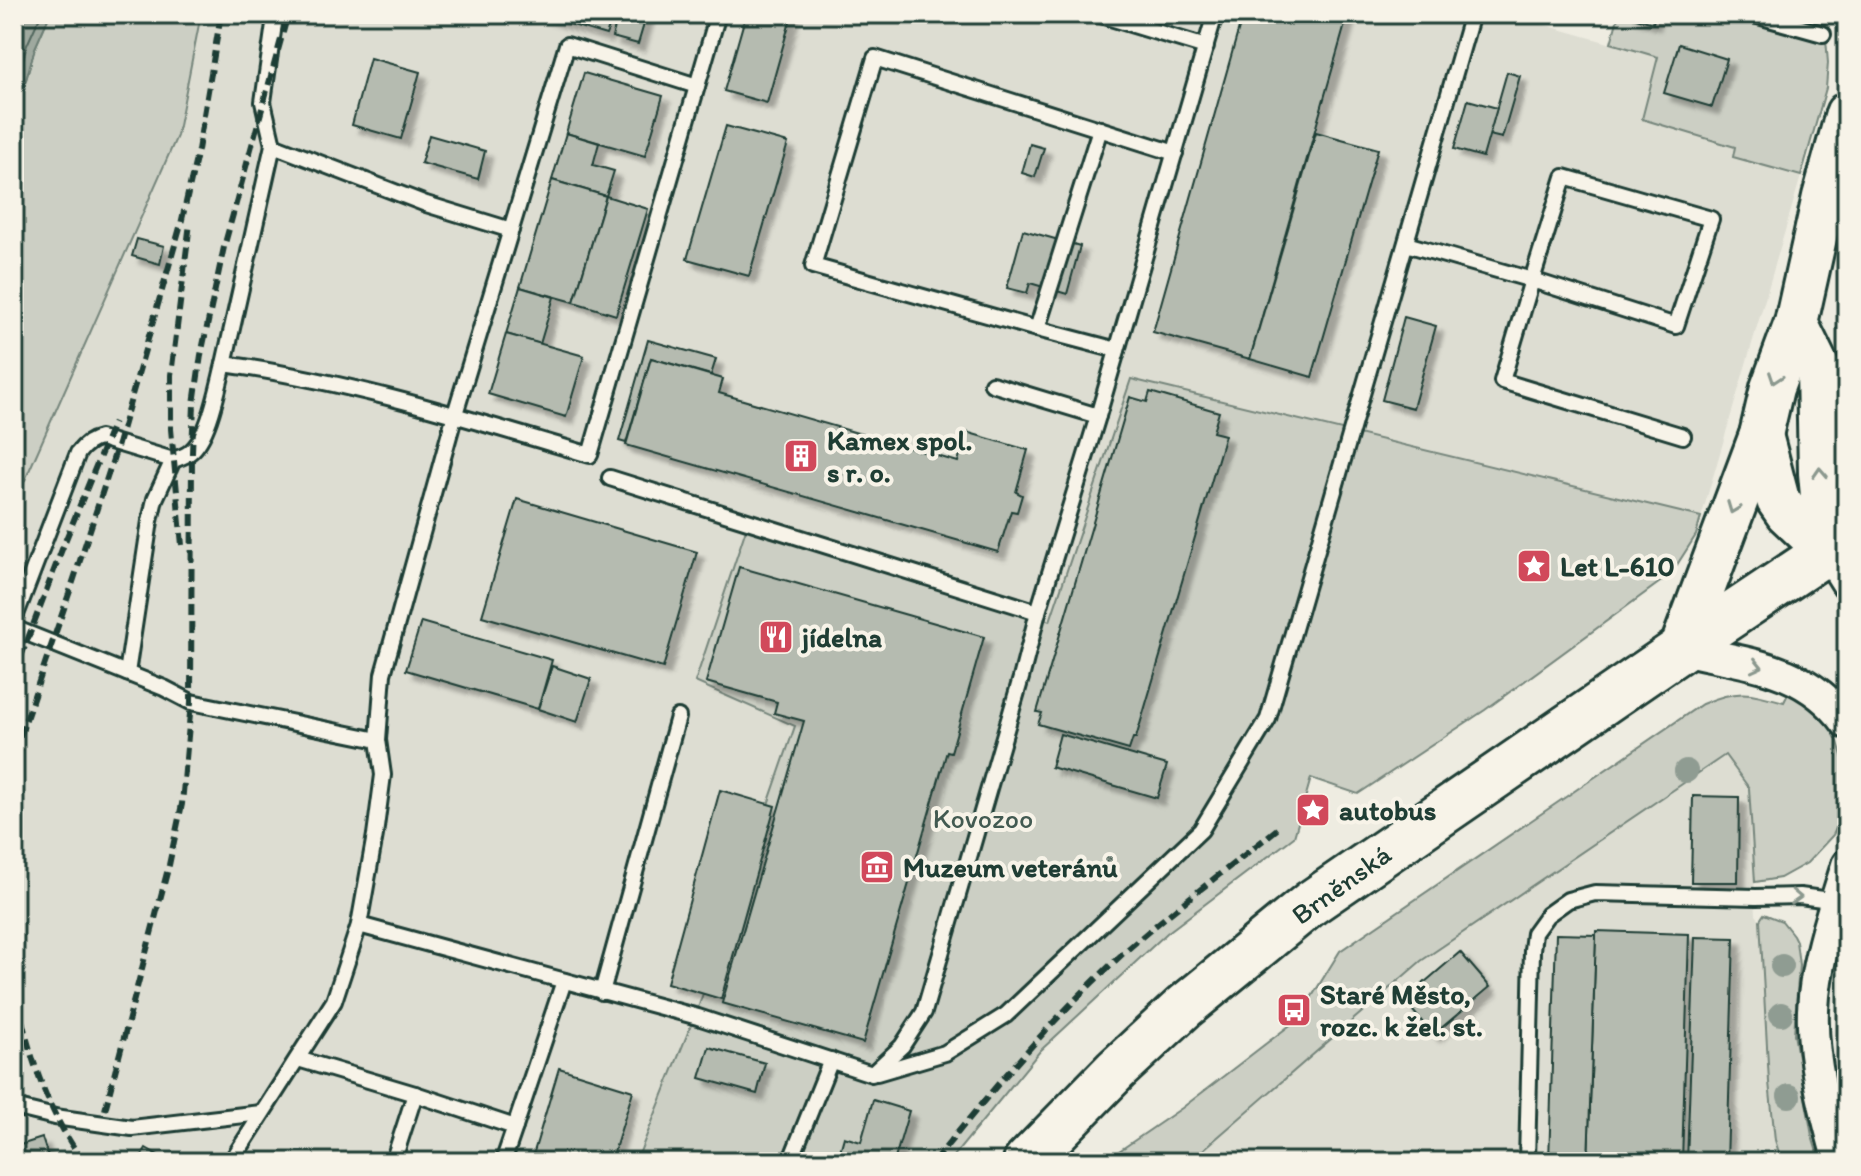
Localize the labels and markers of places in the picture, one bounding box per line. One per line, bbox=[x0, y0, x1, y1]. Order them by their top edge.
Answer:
place label: Kamex spol. s r. o. bbox=[827, 423, 972, 489]
building icon: Kamex spol. s r. o. bbox=[782, 437, 820, 475]
place icon: Let L-610 bbox=[1515, 547, 1553, 585]
place label: Let L-610 bbox=[1560, 549, 1675, 583]
restaurant icon: jídelna bbox=[757, 618, 795, 656]
place label: jídelna bbox=[800, 620, 882, 654]
place icon: autobus bbox=[1294, 791, 1332, 829]
place label: autobus bbox=[1339, 793, 1436, 827]
museum icon: Muzeum veteránů bbox=[858, 848, 896, 886]
place label: Muzeum veteránů bbox=[903, 850, 1118, 884]
place label: Staré Město, rozc. k žel. st. bbox=[1320, 977, 1483, 1043]
bus stop icon: Staré Město, rozc. k žel. st. bbox=[1275, 991, 1313, 1029]

